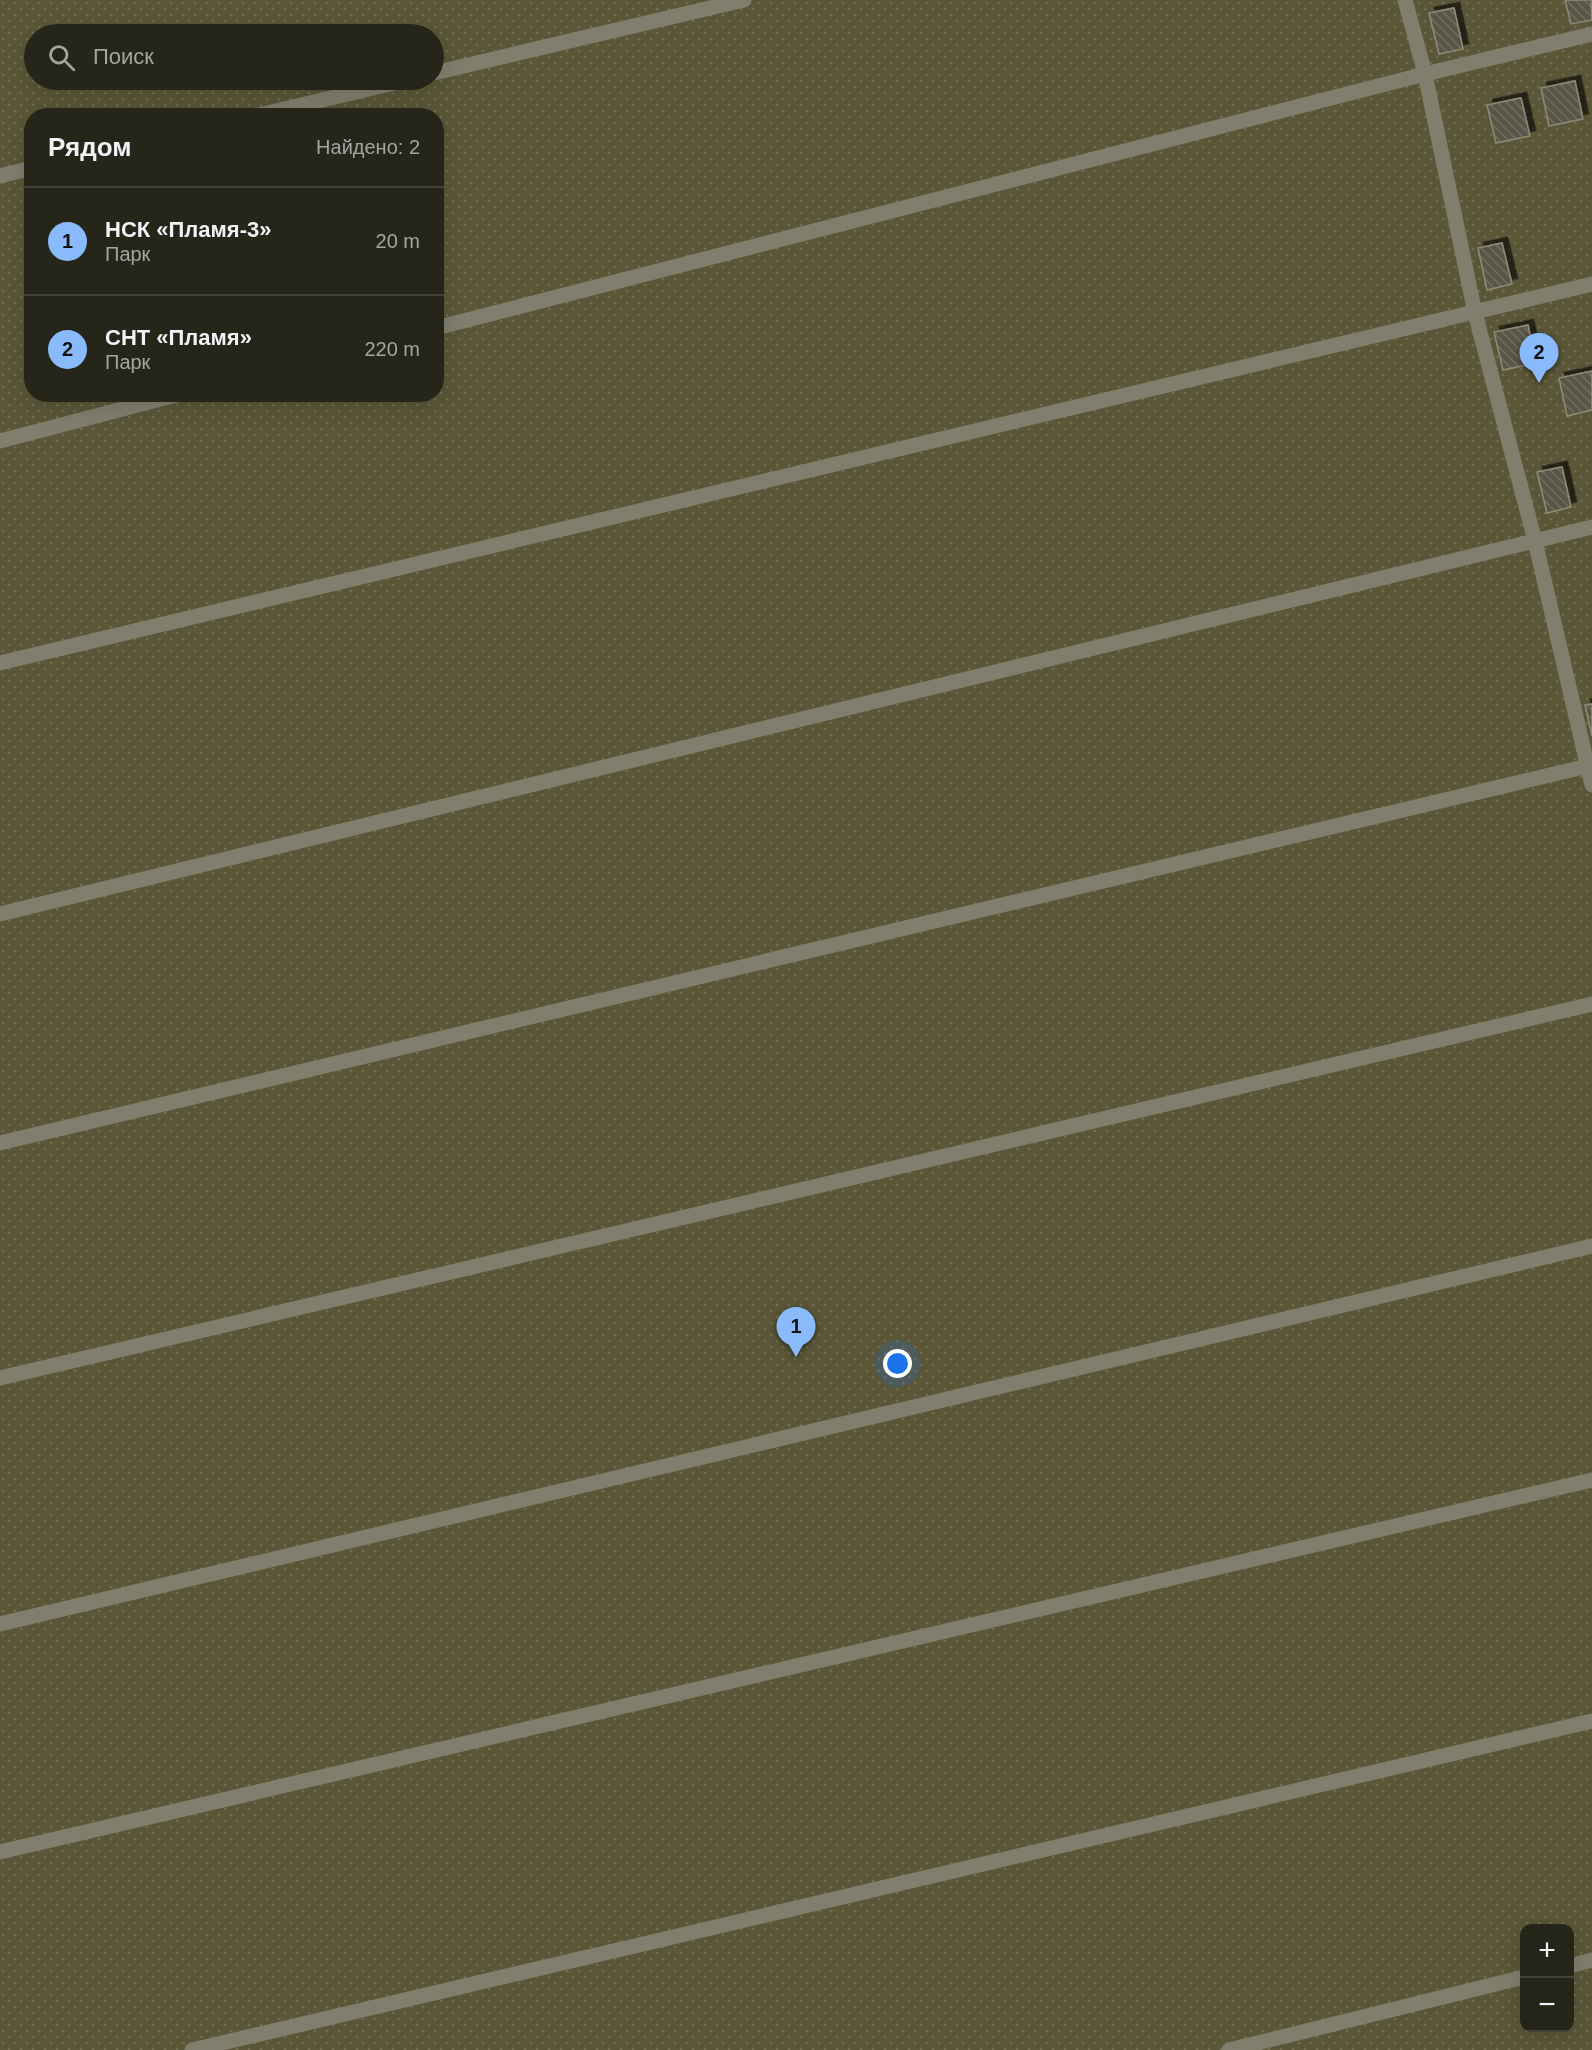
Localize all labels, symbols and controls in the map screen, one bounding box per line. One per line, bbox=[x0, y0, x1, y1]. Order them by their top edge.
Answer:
search box bbox=[24, 24, 444, 90]
icon: search bbox=[45, 41, 78, 74]
text: Поиск bbox=[93, 44, 154, 69]
text: Рядом bbox=[48, 132, 131, 162]
text: Найдено: 2 bbox=[316, 136, 420, 158]
text: НСК «Пламя-3» bbox=[105, 217, 271, 242]
text: 1 bbox=[62, 230, 73, 252]
text: 20 m bbox=[376, 230, 420, 252]
text: Парк bbox=[105, 243, 150, 265]
text: СНТ «Пламя» bbox=[105, 325, 252, 350]
pin: 2 bbox=[1520, 334, 1558, 383]
text: 2 bbox=[62, 338, 73, 360]
text: 220 m bbox=[364, 338, 420, 360]
text: Парк bbox=[105, 351, 150, 373]
pin: 1 bbox=[776, 1308, 816, 1357]
your location bbox=[883, 1349, 912, 1378]
map controls bbox=[1520, 1924, 1574, 2032]
button: + bbox=[1520, 1924, 1574, 1978]
button: − bbox=[1520, 1978, 1574, 2032]

